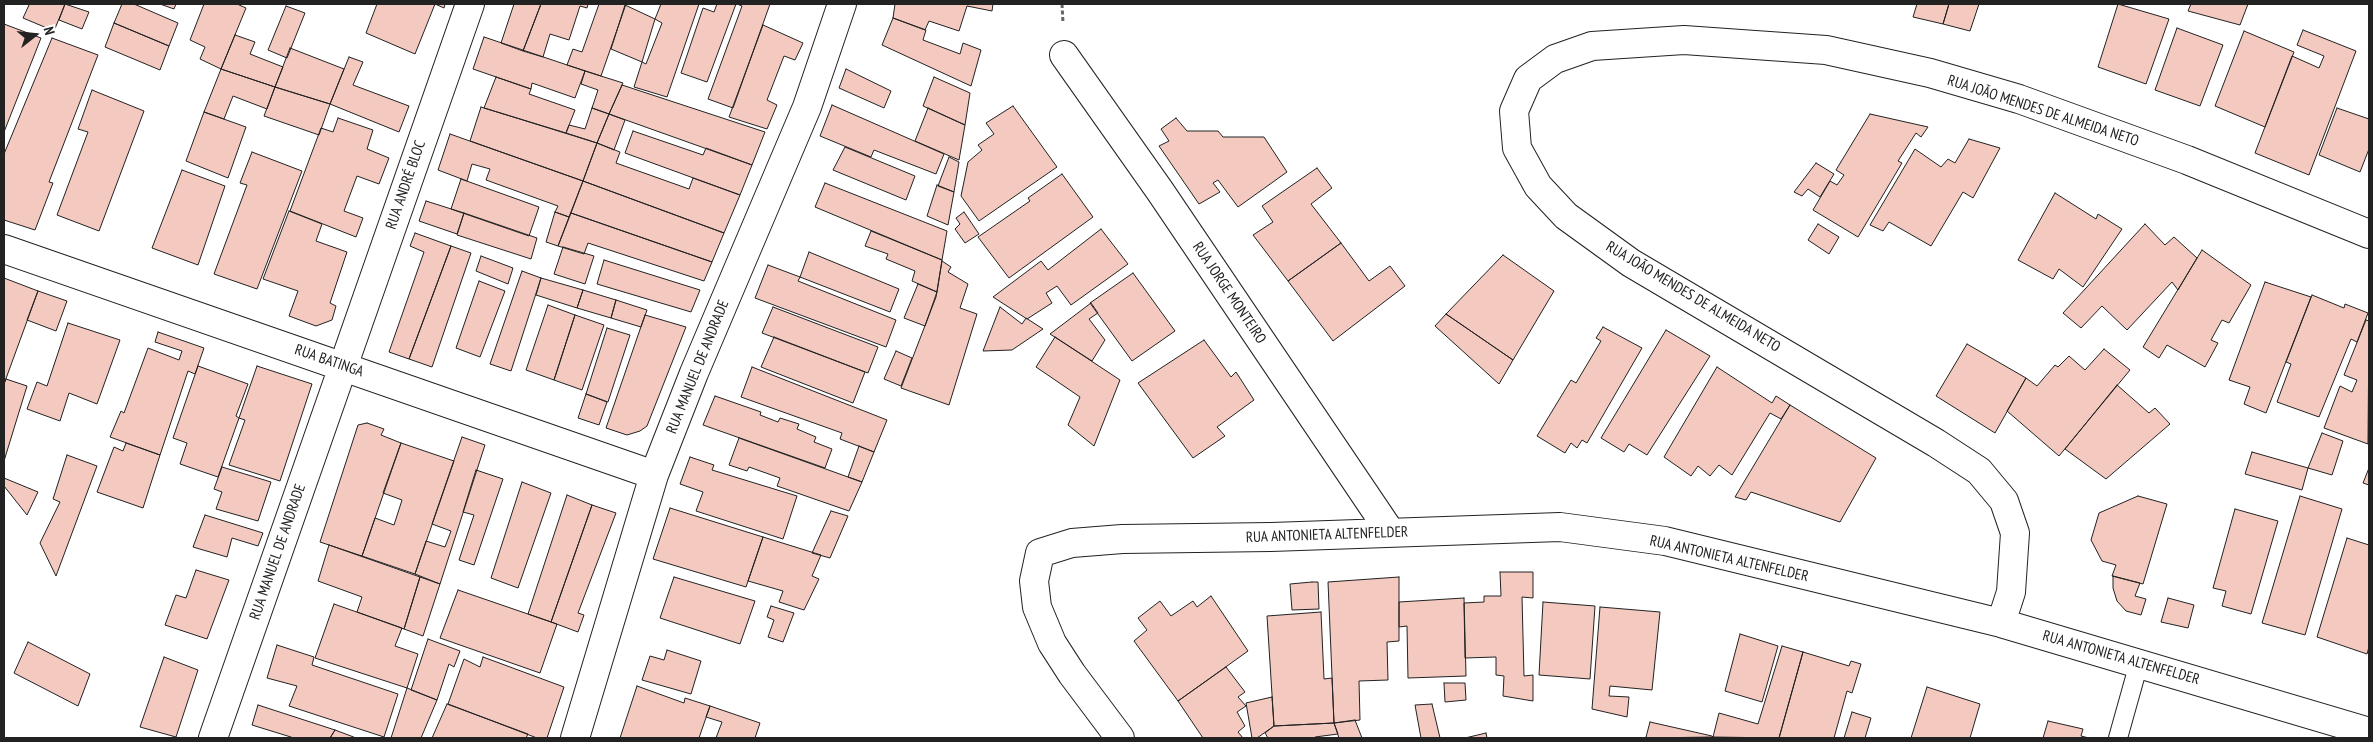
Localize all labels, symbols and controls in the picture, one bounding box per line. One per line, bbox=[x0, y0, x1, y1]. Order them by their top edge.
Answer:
north arrow bbox=[10, 10, 60, 60]
text: N bbox=[40, 25, 59, 37]
street label: RUA JOÃO MENDES DE ALMEIDA NETO bbox=[1945, 72, 2141, 150]
street label: RUA ANDRÉ BLOC bbox=[382, 138, 430, 232]
street label: RUA JOÃO MENDES DE ALMEIDA NETO bbox=[1603, 238, 1783, 356]
street label: RUA JORGE MONTEIRO bbox=[1188, 239, 1270, 347]
street label: RUA MANUEL DE ANDRADE bbox=[663, 298, 733, 436]
street label: RUA BATINGA bbox=[292, 341, 366, 381]
street label: RUA MANUEL DE ANDRADE bbox=[246, 482, 310, 622]
street label: RUA ANTONIETA ALTENFELDER bbox=[1246, 523, 1408, 547]
street label: RUA ANTONIETA ALTENFELDER bbox=[1648, 532, 1810, 586]
street label: RUA ANTONIETA ALTENFELDER bbox=[2040, 627, 2202, 689]

